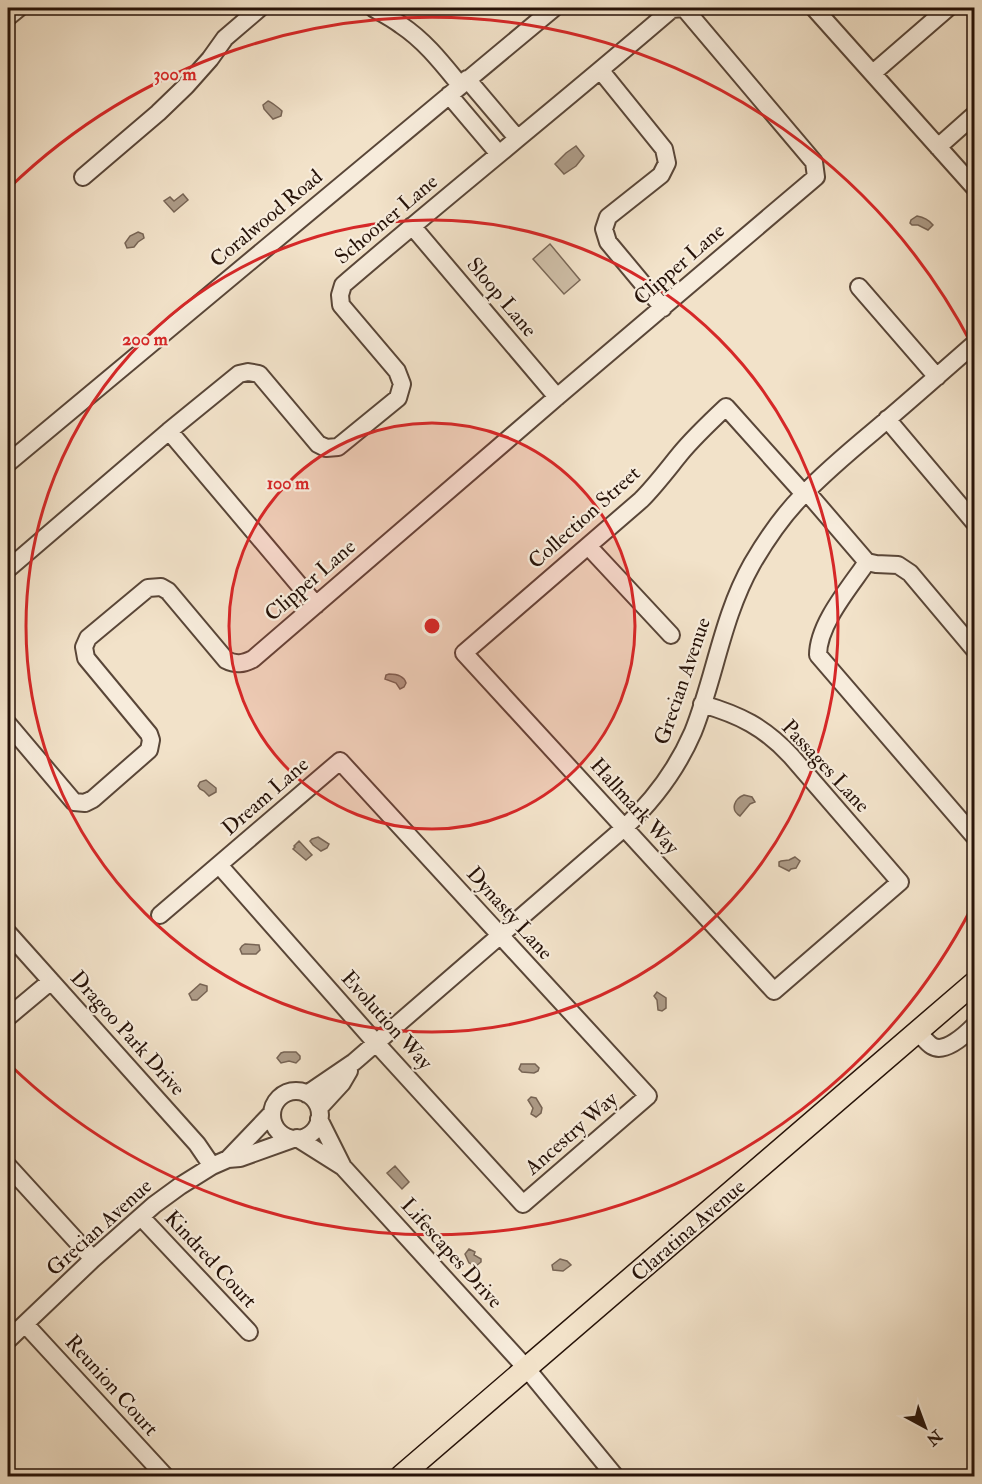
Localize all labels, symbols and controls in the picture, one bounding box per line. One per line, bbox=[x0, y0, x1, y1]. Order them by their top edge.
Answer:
text: 300 m bbox=[153, 63, 198, 86]
street label: Coralwood Road bbox=[204, 163, 329, 273]
street label: Schooner Lane bbox=[329, 168, 444, 270]
street label: Clipper Lane bbox=[628, 217, 731, 311]
street label: Sloop Lane bbox=[461, 252, 543, 343]
text: 200 m bbox=[122, 328, 169, 351]
street label: Collection Street bbox=[523, 460, 646, 575]
text: 100 m bbox=[267, 472, 310, 495]
street label: Clipper Lane bbox=[259, 533, 362, 627]
street label: Grecian Avenue bbox=[648, 614, 717, 748]
centre of rings bbox=[422, 616, 442, 636]
street label: Passages Lane bbox=[776, 714, 876, 819]
street label: Dream Lane bbox=[216, 751, 315, 841]
street label: Hallmark Way bbox=[584, 752, 686, 861]
street label: Dynasty Lane bbox=[460, 861, 559, 966]
street label: Dragoo Park Drive bbox=[64, 965, 191, 1102]
street label: Evolution Way bbox=[335, 965, 439, 1076]
street label: Ancestry Way bbox=[519, 1085, 624, 1182]
street label: Grecian Avenue bbox=[41, 1173, 158, 1282]
street label: Claratina Avenue bbox=[626, 1173, 751, 1287]
street label: Lifescapes Drive bbox=[395, 1192, 509, 1314]
street label: Kindred Court bbox=[159, 1205, 263, 1314]
street label: Reunion Court bbox=[59, 1329, 164, 1442]
north arrow bbox=[895, 1397, 955, 1457]
text: N bbox=[922, 1425, 947, 1450]

